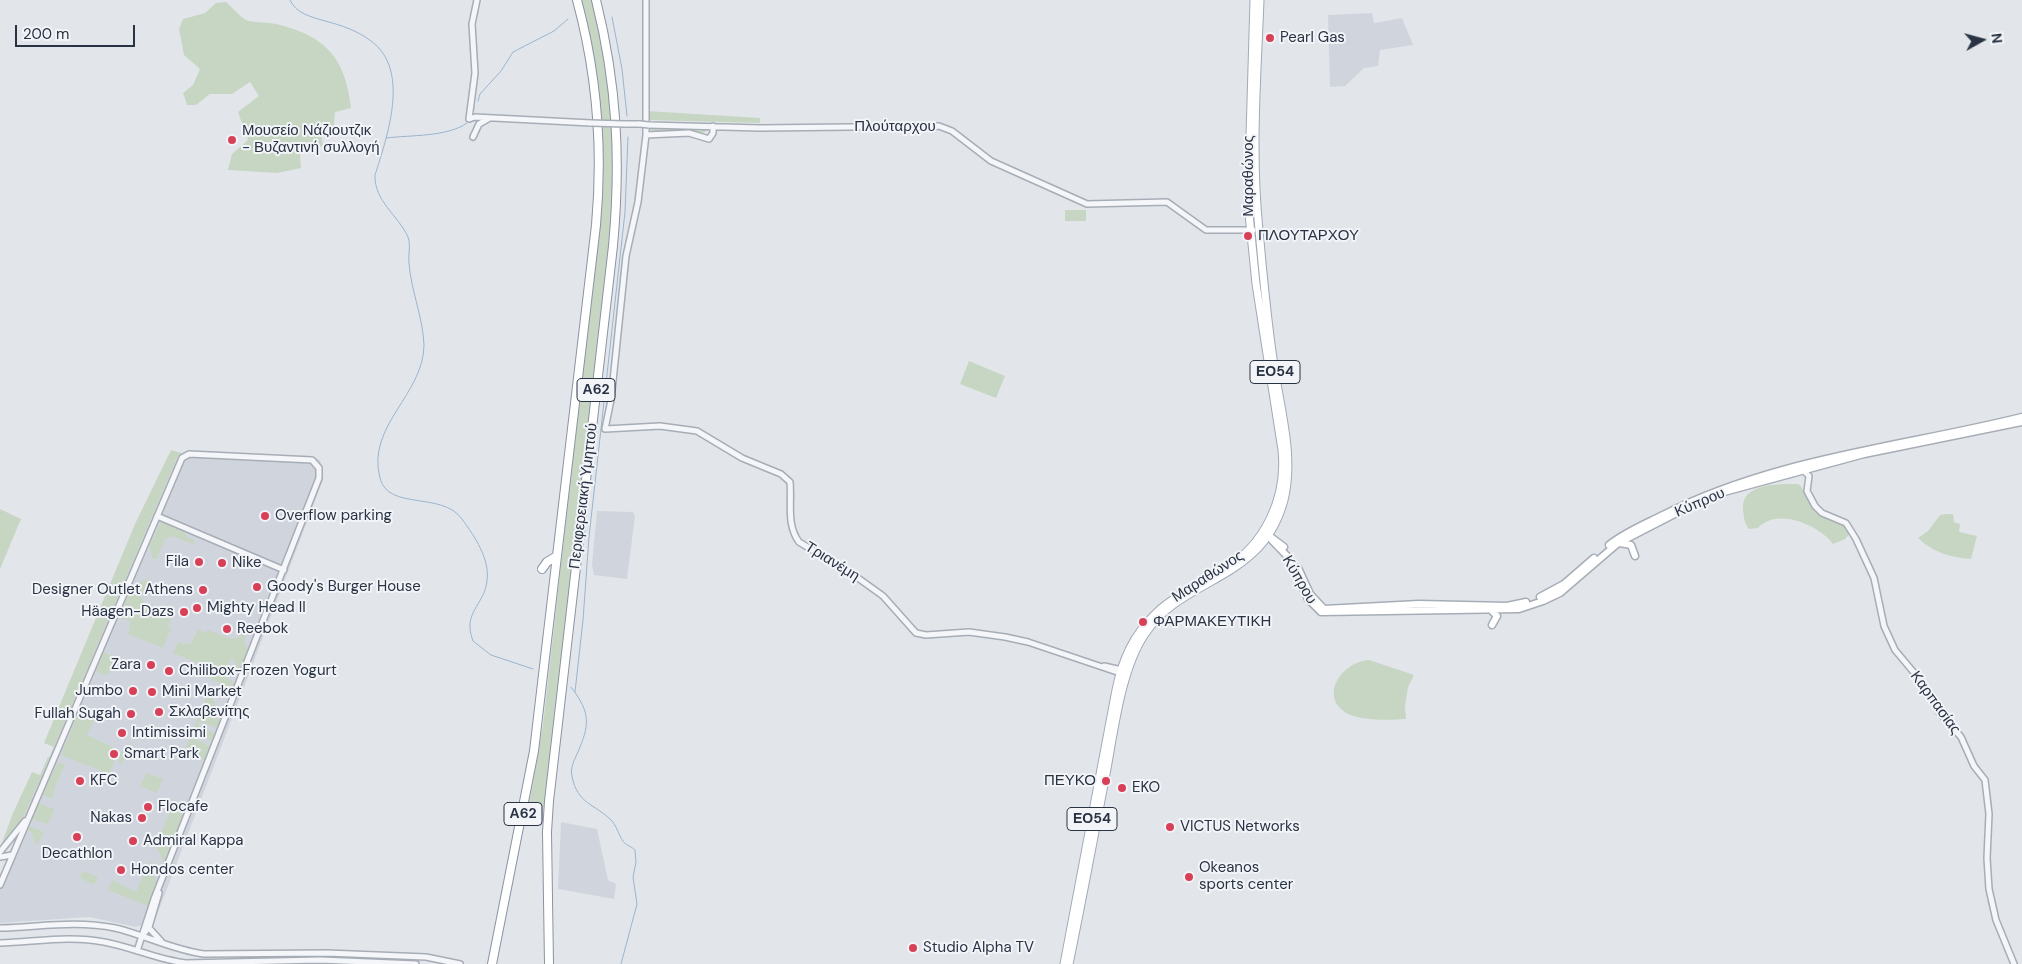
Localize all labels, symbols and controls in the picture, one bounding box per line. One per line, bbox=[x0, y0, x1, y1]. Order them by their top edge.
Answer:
scale bar bbox=[18, 15, 138, 47]
north arrow bbox=[1957, 15, 2007, 65]
text: 200 m bbox=[23, 24, 69, 44]
place label: Pearl Gas bbox=[1280, 29, 1345, 47]
marker: Pearl Gas bbox=[1264, 32, 1276, 44]
text: N bbox=[1987, 32, 2006, 44]
street label: Πλούταρχου bbox=[854, 118, 936, 136]
place label: Μουσείο Νάζιουτζικ - Βυζαντινή συλλογή bbox=[242, 122, 380, 157]
marker: Μουσείο Νάζιουτζικ - Βυζαντινή συλλογή bbox=[226, 134, 238, 146]
street label: Μαραθώνος bbox=[1240, 135, 1258, 217]
place label: ΠΛΟΥΤΑΡΧΟΥ bbox=[1258, 227, 1359, 245]
marker: ΠΛΟΥΤΑΡΧΟΥ bbox=[1242, 230, 1254, 242]
road number: ΕΟ54 bbox=[1250, 361, 1300, 384]
road number: Α62 bbox=[577, 378, 615, 402]
street label: Περιφερειακή Υμηττού bbox=[566, 422, 602, 570]
street label: Κύπρου bbox=[1672, 484, 1728, 522]
place label: Overflow parking bbox=[275, 507, 392, 525]
marker: Overflow parking bbox=[259, 510, 271, 522]
street label: Τριανέμη bbox=[801, 538, 863, 586]
street label: Μαραθώνος bbox=[1169, 547, 1247, 607]
place label: Fila bbox=[166, 553, 189, 571]
street label: Κύπρου bbox=[1278, 553, 1320, 607]
place label: Nike bbox=[232, 554, 262, 572]
marker: Fila bbox=[193, 556, 205, 568]
marker: Nike bbox=[216, 557, 228, 569]
place label: Goody's Burger House bbox=[267, 578, 421, 596]
place label: Designer Outlet Athens bbox=[32, 581, 193, 599]
marker: Goody's Burger House bbox=[251, 581, 263, 593]
marker: Designer Outlet Athens bbox=[197, 584, 209, 596]
place label: Mighty Head II bbox=[207, 599, 306, 617]
marker: Mighty Head II bbox=[191, 602, 203, 614]
place label: Häagen-Dazs bbox=[81, 603, 174, 621]
marker: Häagen-Dazs bbox=[178, 606, 190, 618]
place label: ΦΑΡΜΑΚΕΥΤΙΚΗ bbox=[1153, 613, 1271, 631]
marker: ΦΑΡΜΑΚΕΥΤΙΚΗ bbox=[1137, 616, 1149, 628]
place label: Reebok bbox=[237, 620, 288, 638]
marker: Reebok bbox=[221, 623, 233, 635]
place label: Zara bbox=[111, 656, 141, 674]
marker: Zara bbox=[145, 659, 157, 671]
place label: Chilibox-Frozen Yogurt bbox=[179, 662, 337, 680]
marker: Chilibox-Frozen Yogurt bbox=[163, 665, 175, 677]
street label: Καρπασίας bbox=[1906, 668, 1964, 738]
place label: Jumbo bbox=[75, 682, 123, 700]
place label: Mini Market bbox=[162, 683, 242, 701]
marker: Jumbo bbox=[127, 685, 139, 697]
marker: Mini Market bbox=[146, 686, 158, 698]
place label: Σκλαβενίτης bbox=[169, 703, 249, 721]
place label: Fullah Sugah bbox=[34, 705, 121, 723]
marker: Σκλαβενίτης bbox=[153, 706, 165, 718]
marker: Fullah Sugah bbox=[125, 708, 137, 720]
place label: Intimissimi bbox=[132, 724, 206, 742]
marker: Intimissimi bbox=[116, 727, 128, 739]
place label: Smart Park bbox=[124, 745, 199, 763]
marker: Smart Park bbox=[108, 748, 120, 760]
place label: KFC bbox=[90, 772, 118, 790]
place label: ΠΕΥΚΟ bbox=[1044, 772, 1096, 790]
marker: KFC bbox=[74, 775, 86, 787]
marker: ΠΕΥΚΟ bbox=[1100, 775, 1112, 787]
place label: EKO bbox=[1132, 779, 1160, 797]
marker: EKO bbox=[1116, 782, 1128, 794]
place label: Flocafe bbox=[158, 798, 208, 816]
marker: Flocafe bbox=[142, 801, 154, 813]
road number: Α62 bbox=[504, 802, 542, 826]
road number: ΕΟ54 bbox=[1067, 808, 1117, 831]
place label: Nakas bbox=[90, 809, 132, 827]
marker: Nakas bbox=[136, 812, 148, 824]
place label: VICTUS Networks bbox=[1180, 818, 1300, 836]
marker: VICTUS Networks bbox=[1164, 821, 1176, 833]
marker: Decathlon bbox=[71, 831, 83, 843]
place label: Admiral Kappa bbox=[143, 832, 243, 850]
marker: Admiral Kappa bbox=[127, 835, 139, 847]
place label: Decathlon bbox=[42, 845, 112, 863]
place label: Okeanos sports center bbox=[1199, 859, 1293, 894]
place label: Hondos center bbox=[131, 861, 234, 879]
marker: Hondos center bbox=[115, 864, 127, 876]
marker: Okeanos sports center bbox=[1183, 871, 1195, 883]
place label: Studio Alpha TV bbox=[923, 939, 1034, 957]
marker: Studio Alpha TV bbox=[907, 942, 919, 954]

